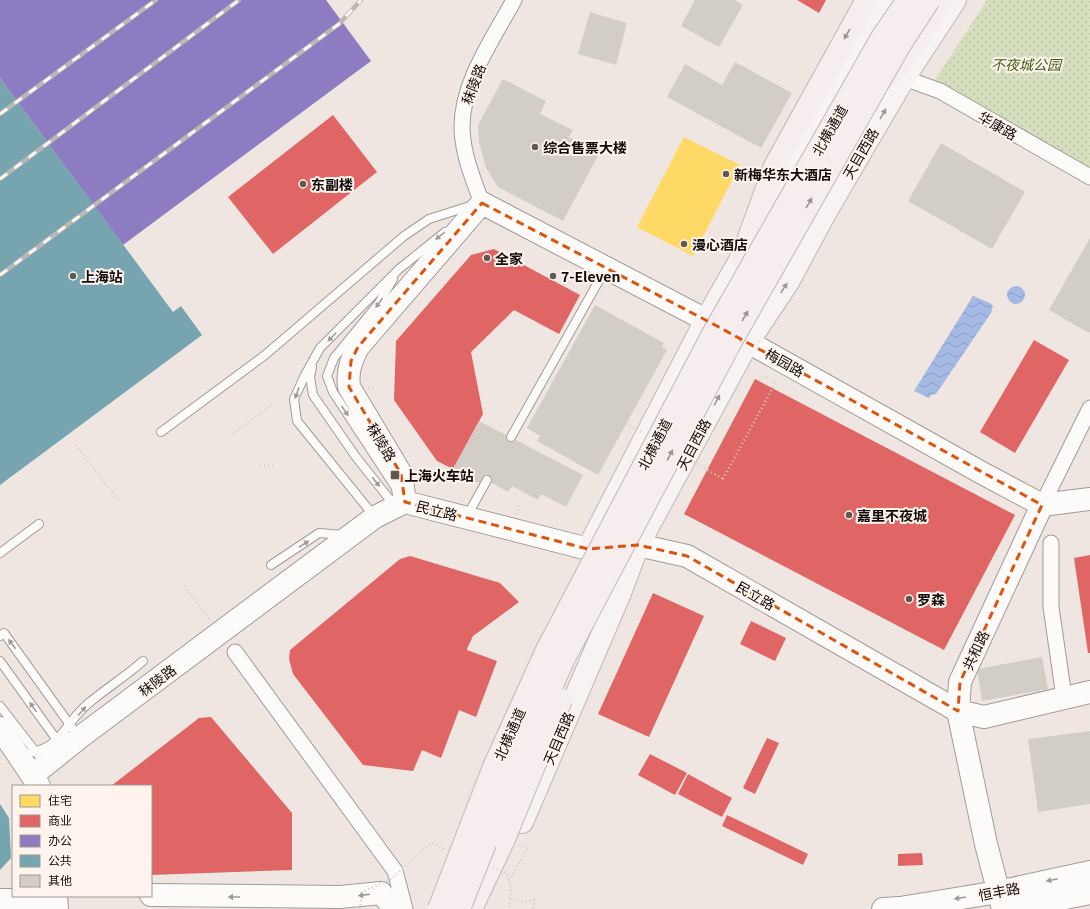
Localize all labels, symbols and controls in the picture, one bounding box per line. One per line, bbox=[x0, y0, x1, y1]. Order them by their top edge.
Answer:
one-way arrow bbox=[844, 28, 851, 40]
park label: 不夜城公园 bbox=[991, 54, 1063, 74]
street label: 秣陵路 bbox=[456, 61, 490, 107]
street label: 北横通道 bbox=[806, 101, 852, 159]
street label: 华康路 bbox=[975, 106, 1021, 144]
one-way arrow bbox=[879, 108, 886, 120]
street label: 天目西路 bbox=[837, 124, 883, 182]
place label: 综合售票大楼 bbox=[543, 137, 627, 157]
marker: 综合售票大楼 bbox=[530, 142, 540, 152]
place label: 新梅华东大酒店 bbox=[734, 164, 832, 184]
marker: 新梅华东大酒店 bbox=[721, 169, 731, 179]
place label: 东副楼 bbox=[311, 174, 353, 194]
marker: 东副楼 bbox=[298, 179, 308, 189]
one-way arrow bbox=[805, 197, 812, 209]
one-way arrow bbox=[435, 232, 446, 240]
place label: 漫心酒店 bbox=[692, 234, 748, 254]
marker: 漫心酒店 bbox=[679, 239, 689, 249]
place label: 全家 bbox=[495, 248, 523, 268]
marker: 全家 bbox=[482, 253, 492, 263]
place label: 上海站 bbox=[81, 266, 123, 286]
place label: 7-Eleven bbox=[561, 266, 620, 286]
marker: 上海站 bbox=[68, 271, 78, 281]
marker: 7-Eleven bbox=[548, 271, 558, 281]
one-way arrow bbox=[780, 283, 788, 293]
one-way arrow bbox=[375, 297, 383, 308]
one-way arrow bbox=[741, 310, 748, 322]
one-way arrow bbox=[327, 332, 337, 342]
street label: 梅园路 bbox=[762, 343, 808, 381]
one-way arrow bbox=[293, 388, 299, 400]
one-way arrow bbox=[714, 394, 720, 405]
one-way arrow bbox=[341, 406, 349, 416]
street label: 北横通道 bbox=[632, 415, 676, 473]
street label: 天目西路 bbox=[671, 415, 715, 473]
street label: 秣陵路 bbox=[363, 419, 401, 465]
one-way arrow bbox=[667, 449, 673, 461]
place label: 上海火车站 bbox=[404, 465, 474, 485]
marker: 上海火车站 bbox=[389, 469, 401, 481]
one-way arrow bbox=[372, 476, 381, 487]
street label: 民立路 bbox=[414, 495, 460, 525]
place label: 嘉里不夜城 bbox=[857, 505, 927, 525]
marker: 嘉里不夜城 bbox=[844, 510, 854, 520]
one-way arrow bbox=[298, 540, 309, 548]
street label: 民立路 bbox=[733, 576, 779, 614]
place label: 罗森 bbox=[917, 589, 945, 609]
marker: 罗森 bbox=[904, 594, 914, 604]
street label: 共和路 bbox=[957, 627, 993, 673]
one-way arrow bbox=[8, 638, 16, 649]
street label: 秣陵路 bbox=[134, 659, 180, 701]
one-way arrow bbox=[29, 702, 37, 712]
street label: 北横通道 bbox=[488, 704, 530, 764]
one-way arrow bbox=[77, 706, 86, 715]
street label: 天目西路 bbox=[538, 708, 578, 768]
legend bbox=[12, 785, 152, 897]
text: 住宅 bbox=[48, 791, 72, 808]
text: 商业 bbox=[48, 811, 72, 828]
text: 办公 bbox=[48, 831, 72, 848]
text: 公共 bbox=[48, 851, 72, 868]
text: 其他 bbox=[48, 871, 72, 888]
street label: 恒丰路 bbox=[976, 877, 1022, 905]
one-way arrow bbox=[1046, 877, 1058, 883]
one-way arrow bbox=[358, 891, 370, 898]
one-way arrow bbox=[227, 894, 240, 900]
one-way arrow bbox=[954, 895, 966, 901]

